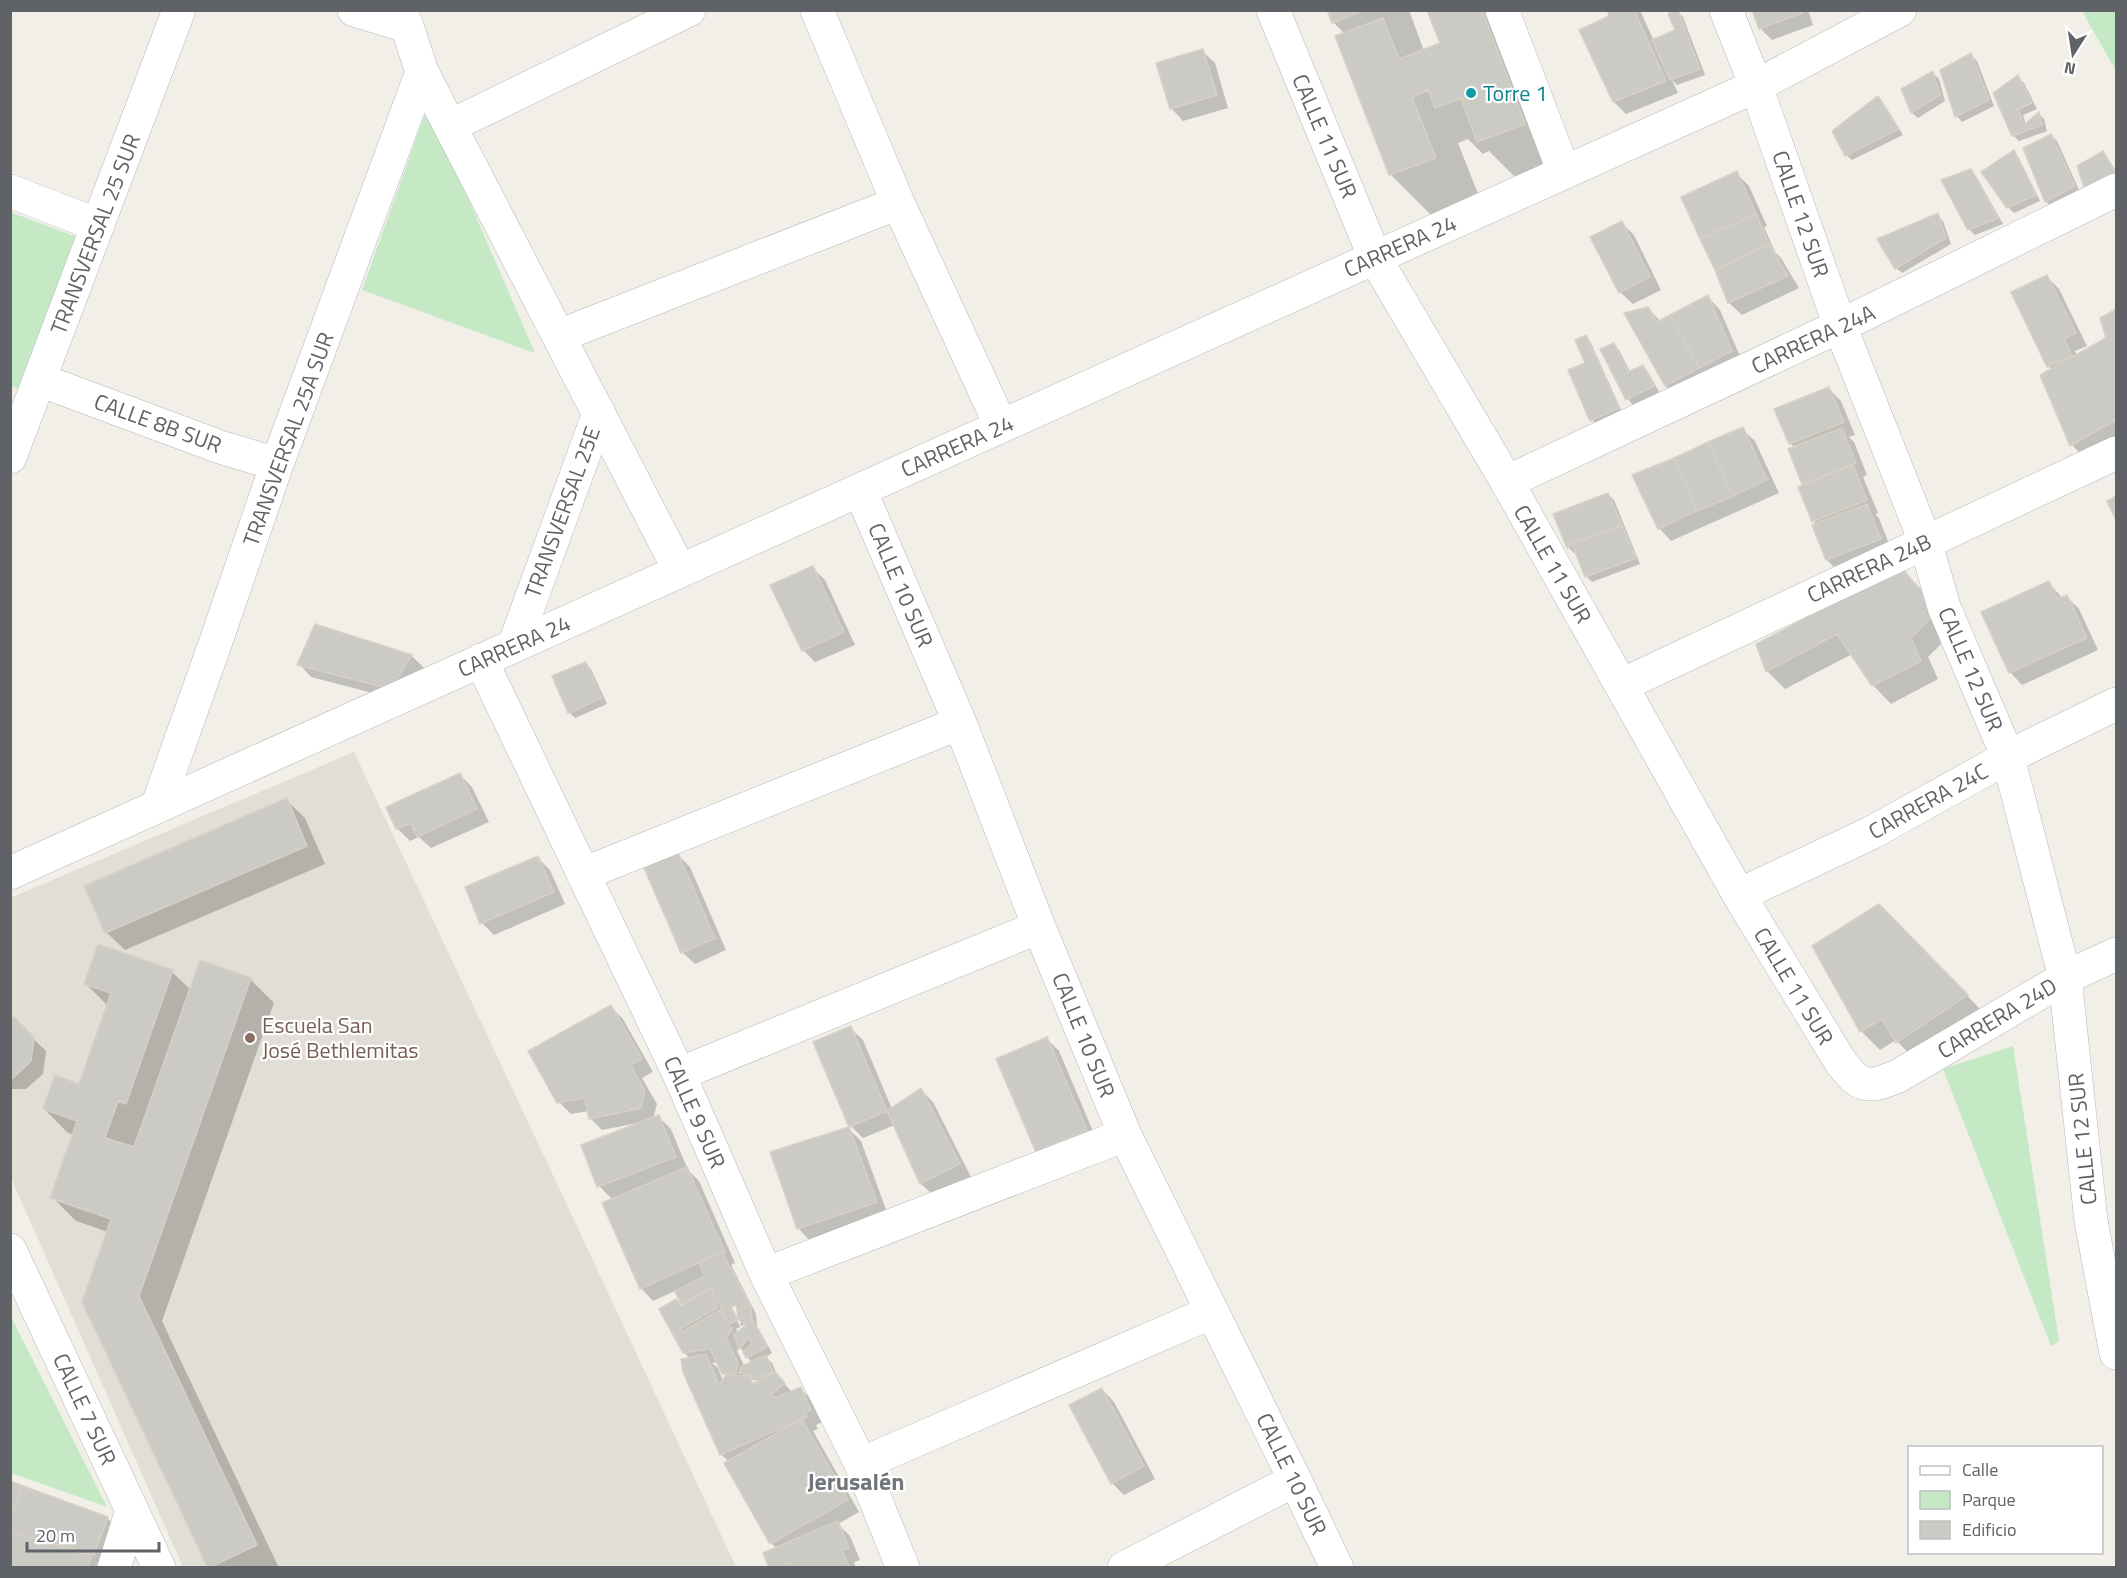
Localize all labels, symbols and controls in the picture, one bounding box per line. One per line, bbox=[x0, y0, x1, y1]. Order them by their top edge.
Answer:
north arrow bbox=[2043, 24, 2103, 84]
text: N bbox=[2062, 56, 2078, 82]
street label: CALLE 11 SUR bbox=[1284, 68, 1366, 204]
place label: Torre 1 bbox=[1483, 76, 1547, 110]
marker: Torre 1 bbox=[1464, 86, 1478, 100]
street label: TRANSVERSAL 25 SUR bbox=[41, 129, 149, 339]
street label: CALLE 12 SUR bbox=[1763, 146, 1839, 282]
street label: CARRERA 24 bbox=[1338, 206, 1462, 286]
street label: CARRERA 24A bbox=[1745, 295, 1881, 383]
street label: TRANSVERSAL 25A SUR bbox=[233, 327, 343, 551]
street label: CALLE 8B SUR bbox=[89, 384, 227, 462]
street label: CARRERA 24 bbox=[895, 406, 1019, 486]
street label: TRANSVERSAL 25E bbox=[515, 422, 609, 602]
street label: CALLE 11 SUR bbox=[1505, 498, 1601, 630]
street label: CALLE 10 SUR bbox=[860, 517, 942, 653]
street label: CARRERA 24B bbox=[1801, 524, 1937, 612]
street label: CALLE 12 SUR bbox=[1930, 601, 2012, 737]
street label: CARRERA 24 bbox=[452, 606, 576, 686]
street label: CARRERA 24C bbox=[1862, 754, 1994, 848]
street label: CALLE 11 SUR bbox=[1745, 921, 1843, 1051]
street label: CALLE 10 SUR bbox=[1043, 967, 1125, 1103]
street label: CARRERA 24D bbox=[1931, 969, 2063, 1067]
place label: Escuela San José Bethlemitas bbox=[262, 1008, 419, 1067]
marker: Escuela San José Bethlemitas bbox=[243, 1031, 257, 1045]
street label: CALLE 9 SUR bbox=[655, 1050, 735, 1174]
street label: CALLE 12 SUR bbox=[2058, 1071, 2106, 1207]
street label: CALLE 7 SUR bbox=[44, 1347, 126, 1471]
street label: CALLE 10 SUR bbox=[1248, 1407, 1336, 1541]
legend bbox=[1908, 1446, 2103, 1554]
text: Calle bbox=[1962, 1456, 1998, 1483]
district label: Jerusalén bbox=[807, 1463, 905, 1499]
text: Parque bbox=[1962, 1486, 2016, 1513]
scale bar bbox=[27, 1515, 159, 1553]
text: Edificio bbox=[1962, 1516, 2016, 1543]
text: 20 m bbox=[36, 1522, 75, 1549]

